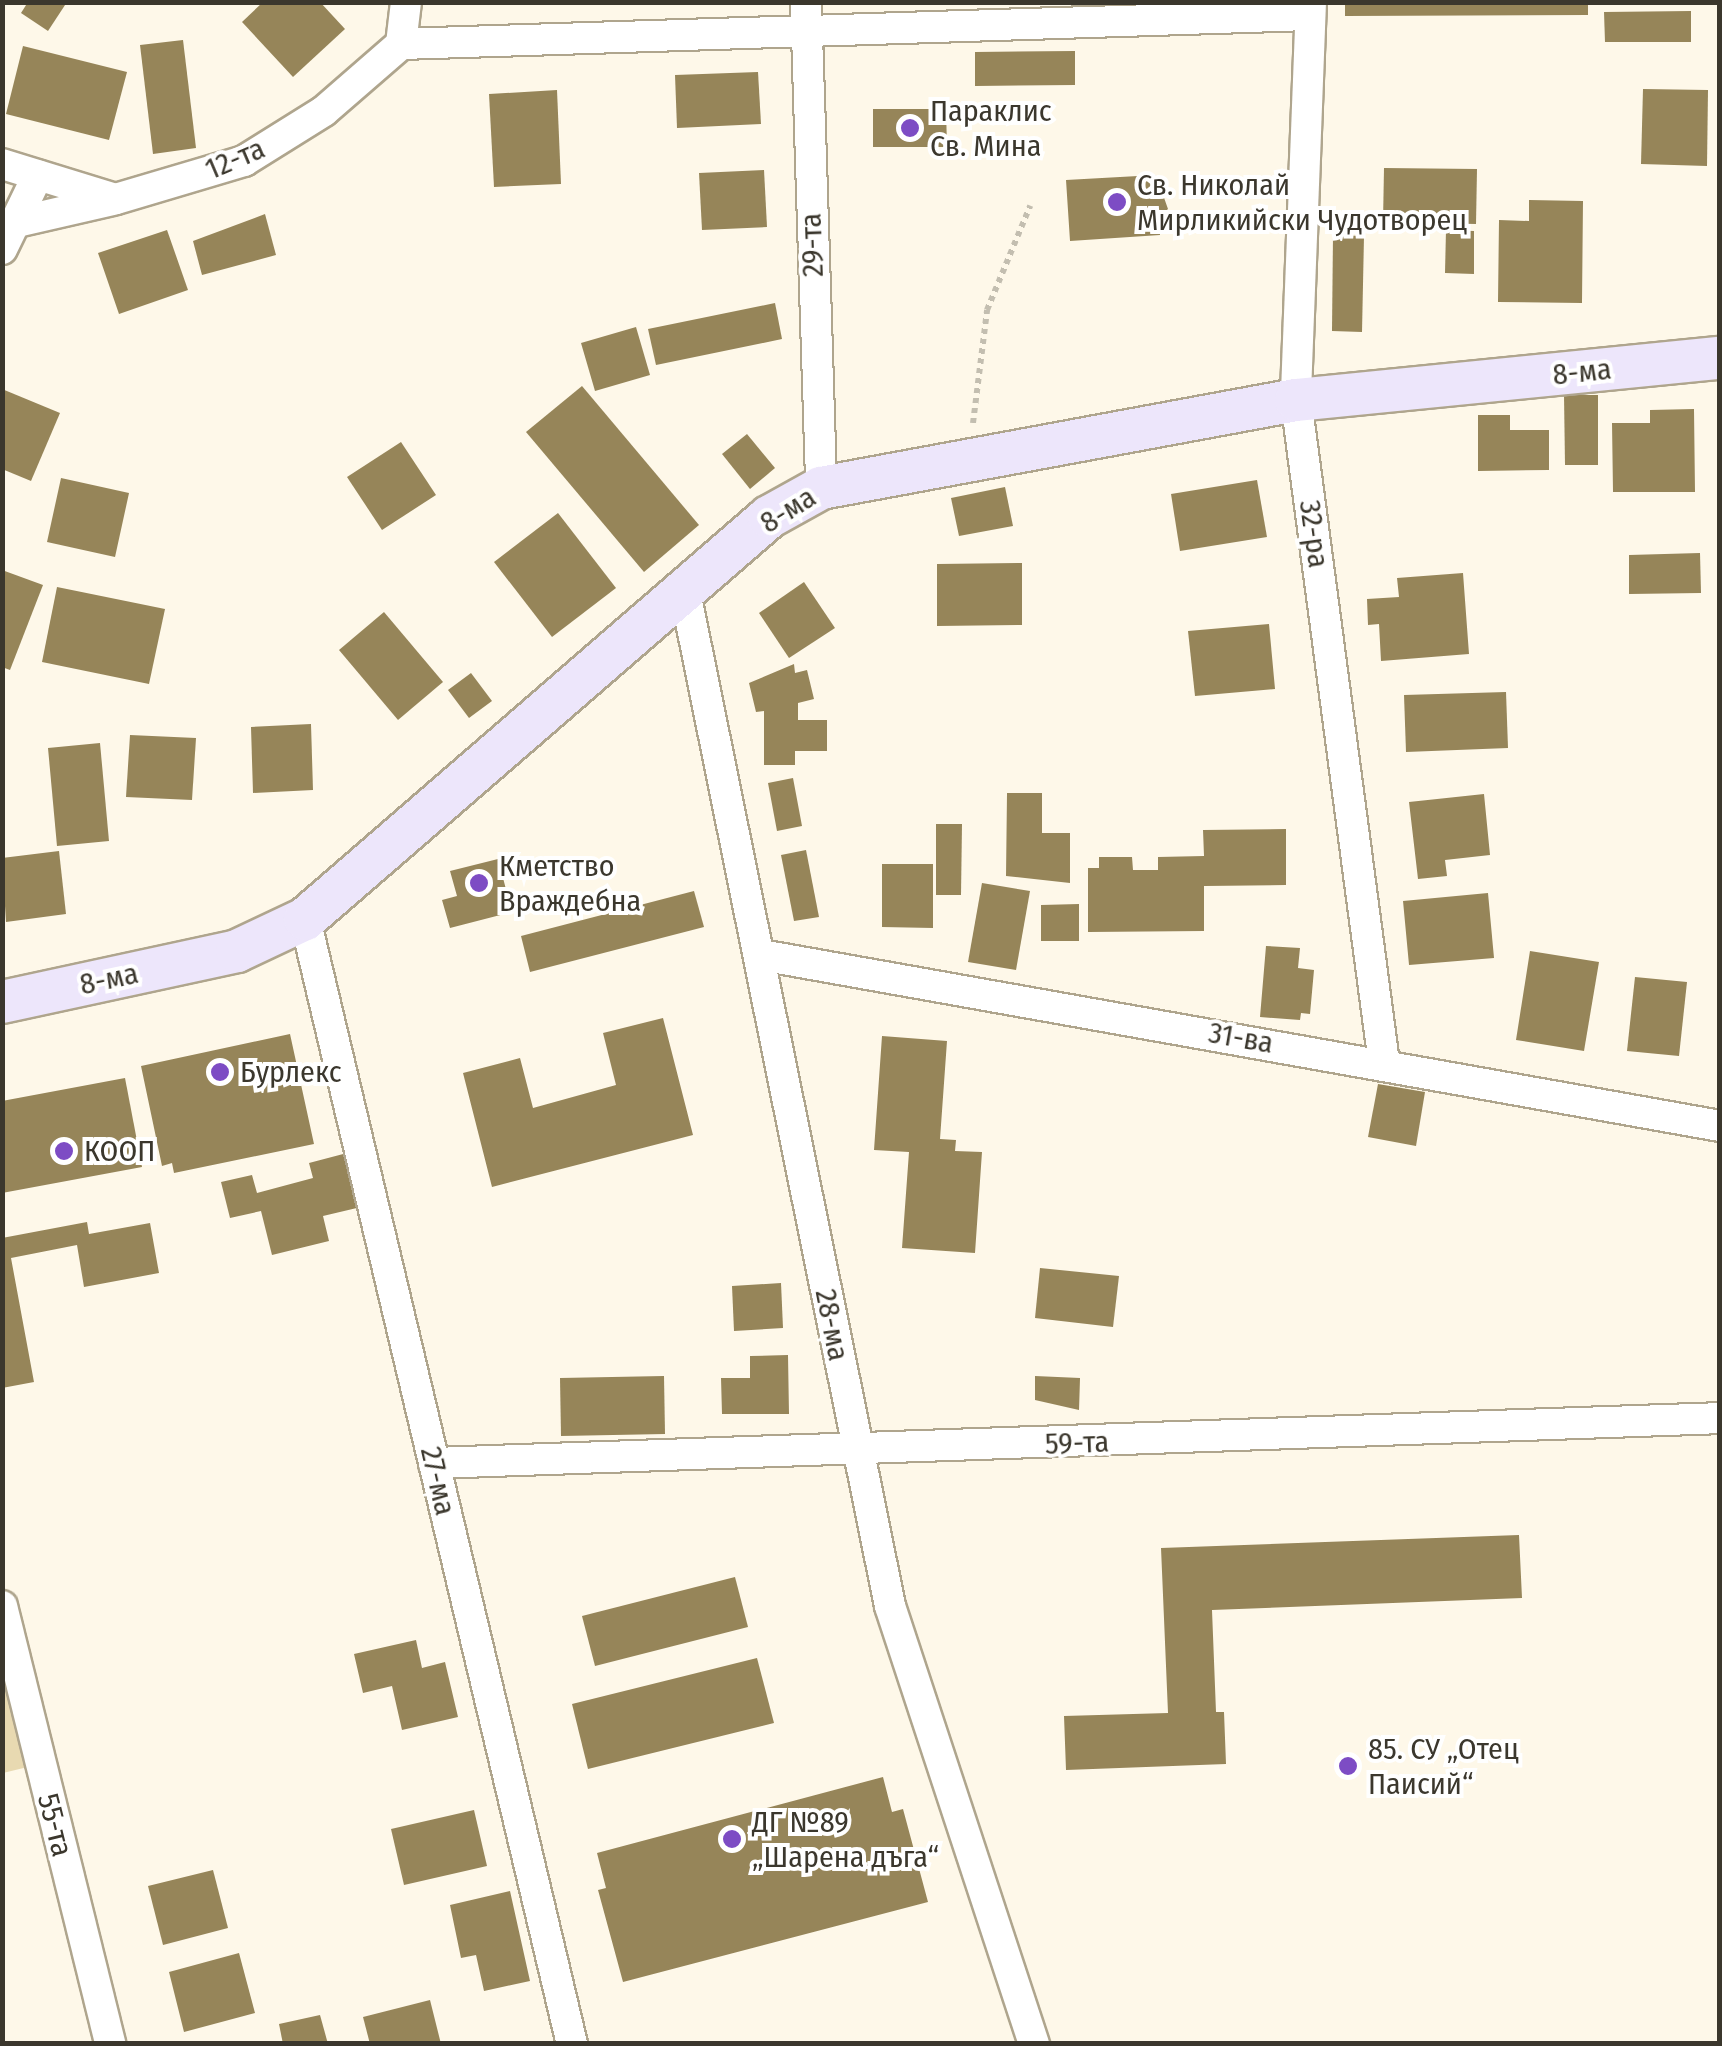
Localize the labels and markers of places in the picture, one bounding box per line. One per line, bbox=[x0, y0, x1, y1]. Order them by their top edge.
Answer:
place label: Параклис Св. Мина bbox=[930, 93, 1052, 164]
marker: Параклис Св. Мина bbox=[899, 117, 921, 139]
place label: Св. Николай Мирликийски Чудотворец bbox=[1137, 167, 1467, 238]
marker: Св. Николай Мирликийски Чудотворец bbox=[1106, 191, 1128, 213]
place label: Кметство Враждебна bbox=[499, 848, 641, 918]
marker: Кметство Враждебна bbox=[468, 872, 490, 894]
place label: Бурлекс bbox=[240, 1054, 342, 1090]
marker: Бурлекс bbox=[209, 1061, 231, 1083]
place label: КООП bbox=[84, 1133, 155, 1169]
marker: КООП bbox=[53, 1140, 75, 1162]
place label: 85. СУ „Отец Паисий“ bbox=[1368, 1731, 1519, 1802]
marker: 85. СУ „Отец Паисий“ bbox=[1337, 1755, 1359, 1777]
place label: ДГ №89 „Шарена дъга“ bbox=[752, 1804, 939, 1874]
marker: ДГ №89 „Шарена дъга“ bbox=[721, 1828, 743, 1850]

